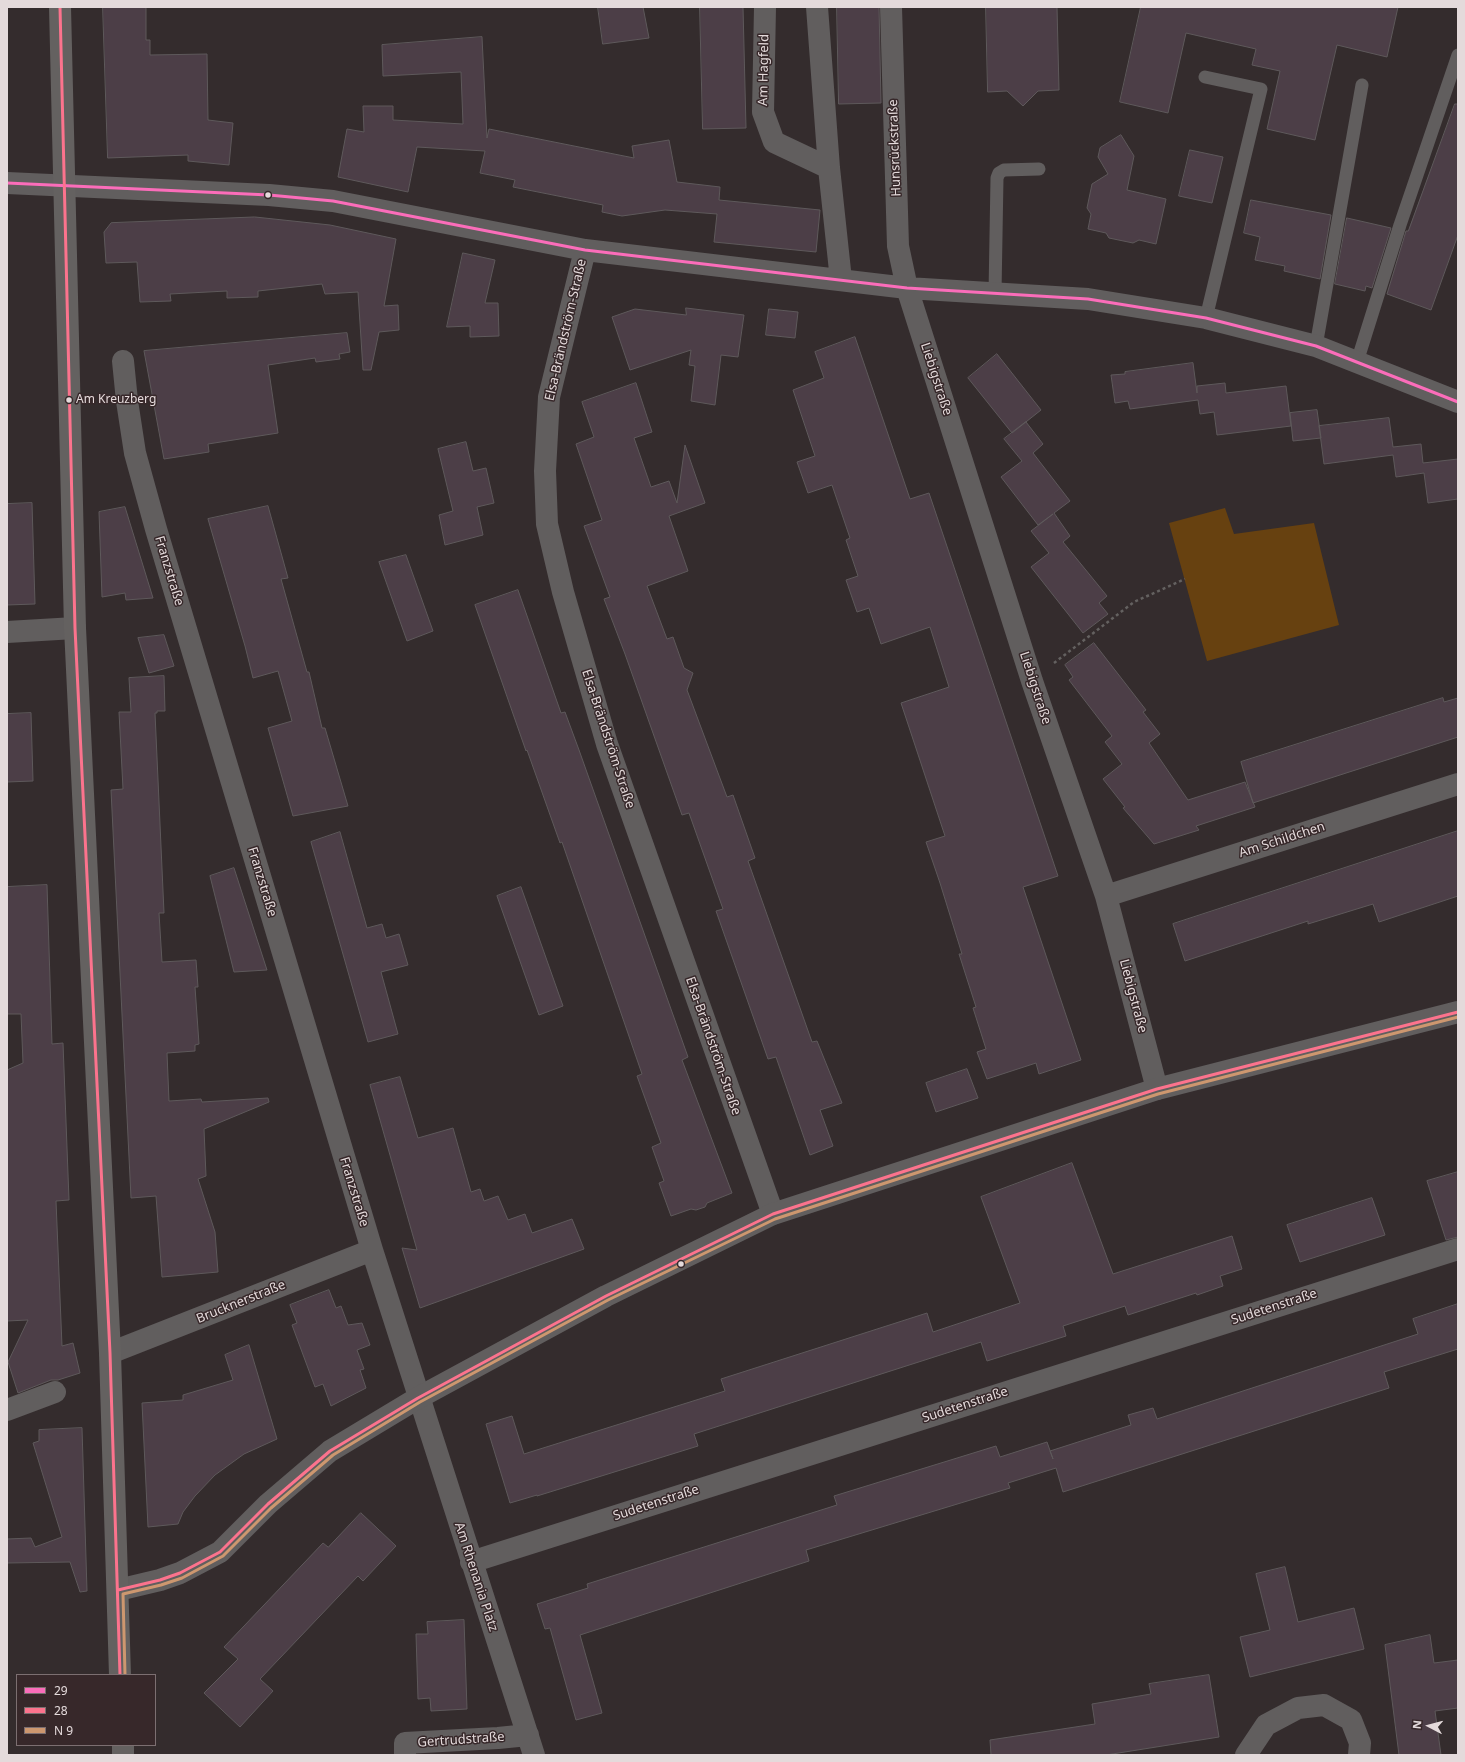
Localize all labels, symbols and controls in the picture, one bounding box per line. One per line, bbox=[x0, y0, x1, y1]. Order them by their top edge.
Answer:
street label: Am Hagfeld bbox=[756, 34, 772, 106]
street label: Hunsrückstraße bbox=[886, 99, 904, 197]
unlabelled marker bbox=[263, 190, 273, 200]
street label: Elsa-Brändström-Straße bbox=[542, 258, 590, 402]
street label: Liebigstraße bbox=[917, 341, 955, 417]
place label: Am Kreuzberg bbox=[76, 393, 156, 407]
marker: Am Kreuzberg bbox=[64, 395, 74, 405]
street label: Franzstraße bbox=[151, 534, 187, 608]
street label: Liebigstraße bbox=[1016, 650, 1054, 726]
street label: Elsa-Brändström-Straße bbox=[578, 668, 638, 810]
street label: Am Schildchen bbox=[1237, 819, 1327, 861]
street label: Franzstraße bbox=[244, 845, 280, 919]
street label: Liebigstraße bbox=[1116, 957, 1150, 1035]
street label: Elsa-Brändström-Straße bbox=[682, 975, 744, 1117]
street label: Franzstraße bbox=[336, 1155, 372, 1229]
unlabelled marker bbox=[676, 1259, 686, 1269]
street label: Brucknerstraße bbox=[194, 1277, 288, 1327]
street label: Sudetenstraße bbox=[1229, 1286, 1319, 1328]
street label: Sudetenstraße bbox=[920, 1384, 1010, 1426]
street label: Sudetenstraße bbox=[611, 1482, 701, 1524]
street label: Am Rhenania Platz bbox=[451, 1520, 501, 1634]
legend bbox=[16, 1674, 156, 1746]
text: 29 bbox=[54, 1682, 68, 1699]
text: 28 bbox=[54, 1702, 68, 1719]
north arrow bbox=[1409, 1706, 1449, 1746]
text: N bbox=[1409, 1719, 1424, 1730]
text: N 9 bbox=[54, 1722, 73, 1739]
street label: Gertrudstraße bbox=[417, 1729, 505, 1751]

